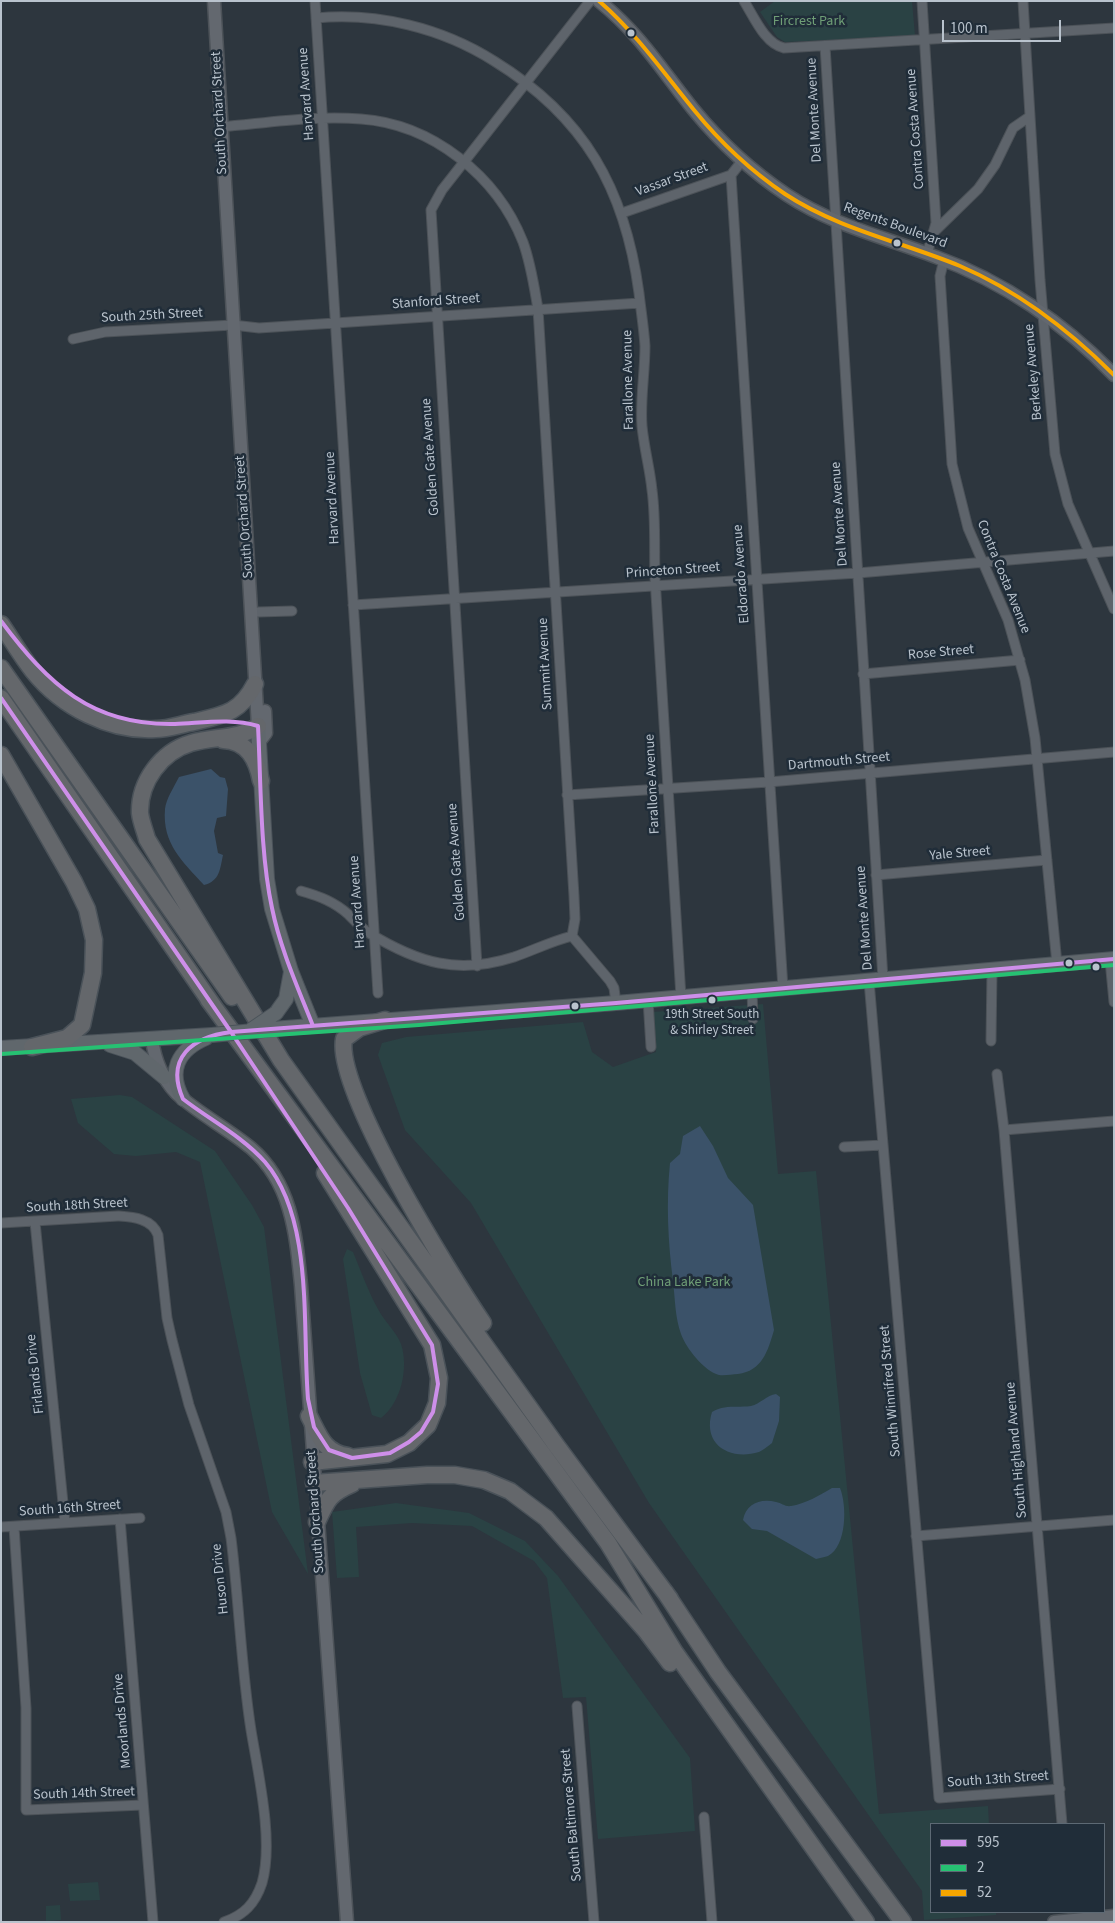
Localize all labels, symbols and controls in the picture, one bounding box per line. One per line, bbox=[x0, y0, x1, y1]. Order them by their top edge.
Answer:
scale bar bbox=[945, 10, 1064, 42]
park label: Fircrest Park bbox=[773, 14, 845, 30]
text: 100 m bbox=[950, 18, 988, 39]
unlabelled marker bbox=[626, 28, 636, 38]
street label: Harvard Avenue bbox=[295, 47, 319, 141]
street label: South Orchard Street bbox=[208, 51, 232, 175]
street label: Del Monte Avenue bbox=[804, 57, 826, 163]
street label: Contra Costa Avenue bbox=[903, 68, 929, 190]
street label: Vassar Street bbox=[634, 159, 710, 201]
street label: Regents Boulevard bbox=[841, 199, 949, 253]
unlabelled marker bbox=[892, 238, 902, 248]
street label: Stanford Street bbox=[391, 291, 481, 313]
street label: South 25th Street bbox=[101, 305, 203, 327]
street label: Berkeley Avenue bbox=[1021, 323, 1047, 421]
street label: Farallone Avenue bbox=[620, 330, 638, 430]
street label: Golden Gate Avenue bbox=[419, 398, 443, 516]
street label: Harvard Avenue bbox=[322, 451, 344, 545]
street label: South Orchard Street bbox=[232, 455, 258, 579]
street label: Del Monte Avenue bbox=[828, 461, 852, 567]
street label: Contra Costa Avenue bbox=[973, 518, 1033, 636]
street label: Eldorado Avenue bbox=[730, 524, 754, 624]
street label: Princeton Street bbox=[625, 559, 721, 583]
street label: Summit Avenue bbox=[535, 617, 557, 711]
street label: Rose Street bbox=[907, 642, 975, 664]
street label: Farallone Avenue bbox=[642, 733, 664, 835]
street label: Dartmouth Street bbox=[787, 749, 891, 775]
street label: Golden Gate Avenue bbox=[445, 803, 469, 921]
street label: Yale Street bbox=[929, 843, 991, 865]
street label: Harvard Avenue bbox=[346, 855, 370, 949]
street label: Del Monte Avenue bbox=[853, 865, 877, 971]
unlabelled marker bbox=[1064, 958, 1074, 968]
unlabelled marker bbox=[1091, 962, 1101, 972]
marker: 19th Street South & Shirley Street bbox=[707, 995, 717, 1005]
unlabelled marker bbox=[570, 1001, 580, 1011]
place label: 19th Street South & Shirley Street bbox=[665, 1007, 759, 1038]
street label: South 18th Street bbox=[26, 1195, 128, 1217]
park label: China Lake Park bbox=[637, 1275, 731, 1291]
street label: South Winnifred Street bbox=[877, 1324, 905, 1458]
street label: Firlands Drive bbox=[23, 1333, 49, 1415]
street label: South Highland Avenue bbox=[1003, 1381, 1031, 1519]
street label: South Orchard Street bbox=[303, 1450, 329, 1574]
street label: South 16th Street bbox=[19, 1497, 121, 1521]
street label: Huson Drive bbox=[209, 1543, 233, 1615]
street label: Moorlands Drive bbox=[110, 1673, 136, 1769]
street label: South Baltimore Street bbox=[558, 1748, 586, 1882]
street label: South 13th Street bbox=[947, 1768, 1049, 1792]
street label: South 14th Street bbox=[33, 1784, 135, 1804]
legend bbox=[930, 1823, 1105, 1913]
text: 595 bbox=[977, 1832, 999, 1853]
text: 2 bbox=[977, 1857, 984, 1878]
text: 52 bbox=[977, 1882, 992, 1903]

